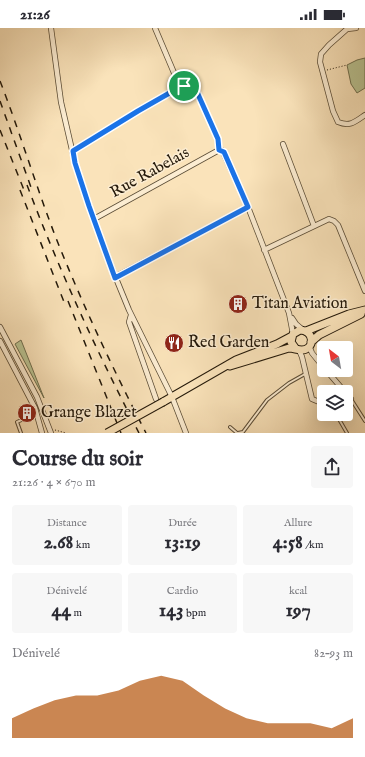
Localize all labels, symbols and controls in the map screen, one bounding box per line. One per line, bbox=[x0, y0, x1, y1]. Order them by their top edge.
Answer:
text: 21:26 bbox=[20, 5, 50, 24]
pin bbox=[167, 69, 201, 103]
icon: arrive bbox=[173, 75, 195, 97]
street label: Rue Rabelais bbox=[107, 143, 193, 203]
building icon: Titan Aviation bbox=[227, 293, 249, 315]
place label: Titan Aviation bbox=[252, 294, 348, 314]
restaurant icon: Red Garden bbox=[163, 332, 185, 354]
place label: Red Garden bbox=[188, 333, 270, 353]
north arrow bbox=[317, 341, 353, 377]
map controls bbox=[317, 341, 353, 421]
button: layers bbox=[317, 385, 353, 421]
building icon: Grange Blazet bbox=[16, 402, 38, 424]
place label: Grange Blazet bbox=[41, 403, 137, 423]
text: Course du soir bbox=[12, 445, 143, 473]
button: share bbox=[311, 446, 353, 488]
text: 21:26 · 4 × 670 m bbox=[12, 474, 96, 491]
text: Distance bbox=[47, 516, 87, 530]
text: Durée bbox=[168, 516, 197, 530]
text: Allure bbox=[284, 516, 312, 530]
text: 2.68 bbox=[43, 530, 73, 555]
text: 13:19 bbox=[164, 530, 201, 555]
text: 4:58 bbox=[273, 530, 303, 555]
text: km bbox=[73, 538, 90, 552]
text: /km bbox=[303, 538, 324, 552]
text: Dénivelé bbox=[47, 584, 87, 598]
text: Cardio bbox=[167, 584, 198, 598]
text: kcal bbox=[289, 584, 307, 598]
text: 44 bbox=[52, 598, 71, 623]
text: 143 bbox=[159, 598, 184, 623]
text: 197 bbox=[285, 598, 311, 623]
text: m bbox=[71, 606, 82, 620]
text: bpm bbox=[184, 606, 206, 620]
text: Dénivelé bbox=[12, 645, 60, 662]
text: 82–93 m bbox=[314, 645, 353, 662]

